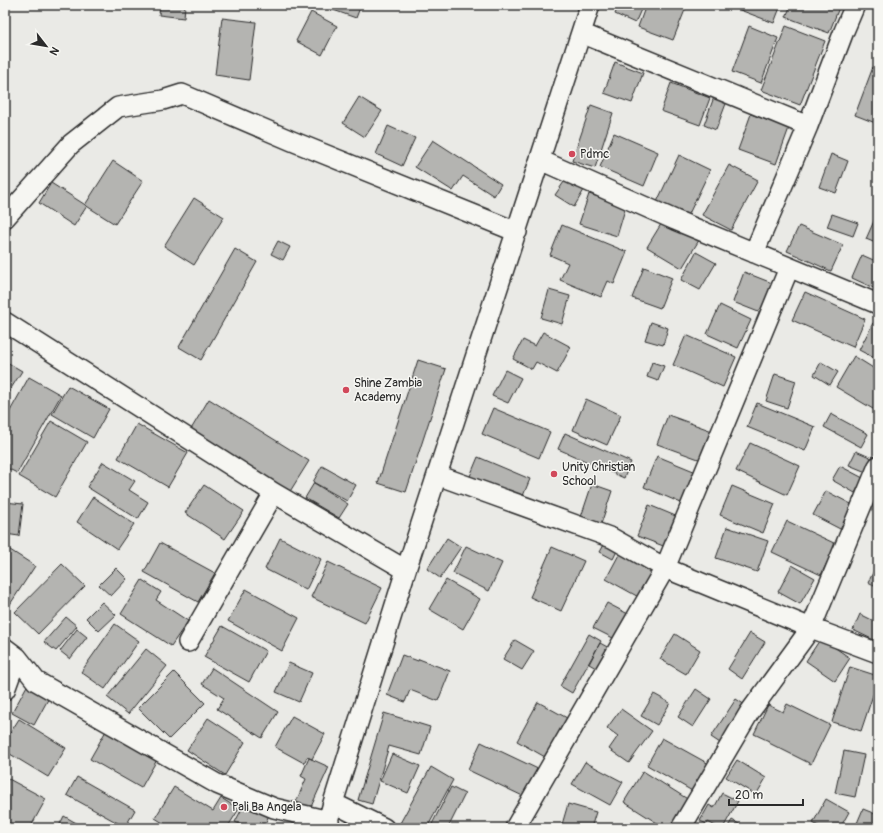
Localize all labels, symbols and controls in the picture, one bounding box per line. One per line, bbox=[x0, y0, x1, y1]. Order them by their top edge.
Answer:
north arrow bbox=[26, 26, 66, 66]
text: N bbox=[46, 44, 62, 58]
place label: Pdmc bbox=[580, 147, 609, 162]
marker: Pdmc bbox=[567, 149, 577, 159]
place label: Shine Zambia Academy bbox=[354, 376, 423, 405]
marker: Shine Zambia Academy bbox=[341, 385, 351, 395]
place label: Unity Christian School bbox=[562, 460, 635, 489]
marker: Unity Christian School bbox=[549, 469, 559, 479]
scale bar bbox=[729, 781, 803, 807]
text: 20 m bbox=[735, 788, 764, 803]
place label: Pali Ba Angela bbox=[232, 800, 302, 815]
marker: Pali Ba Angela bbox=[219, 802, 229, 812]

